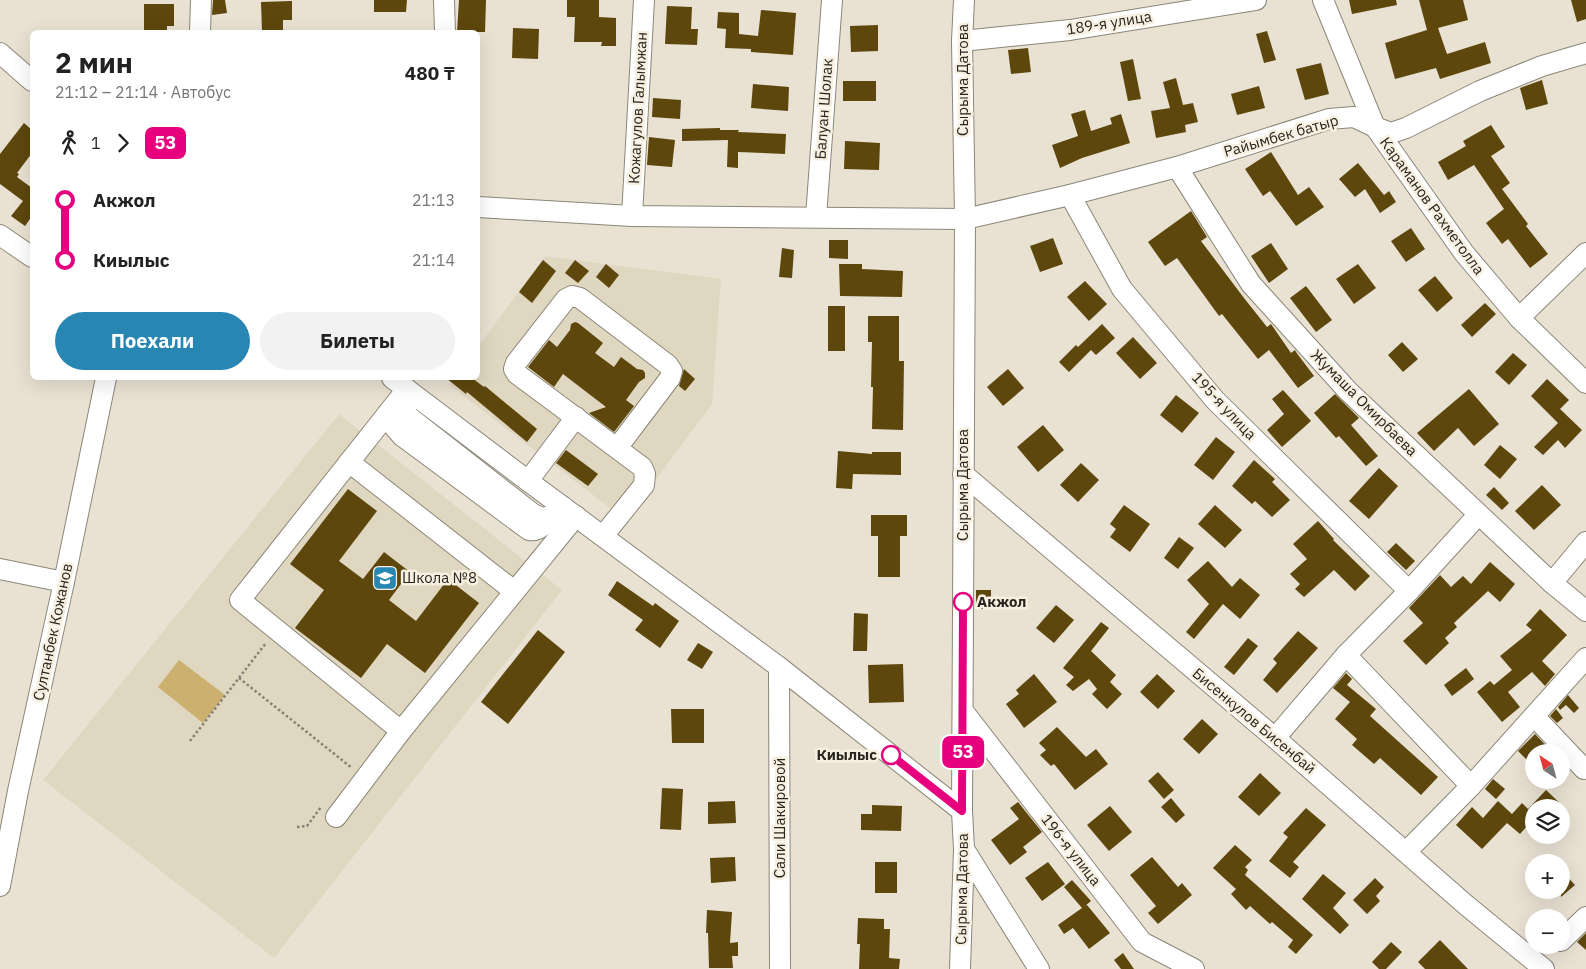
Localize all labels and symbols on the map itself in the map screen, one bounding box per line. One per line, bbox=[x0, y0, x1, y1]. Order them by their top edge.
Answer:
street label: 189-я улица bbox=[1065, 6, 1153, 39]
street label: Сырыма Датова bbox=[953, 24, 972, 136]
street label: Кожагулов Галымжан bbox=[624, 31, 651, 184]
street label: Балуан Шолак bbox=[810, 58, 837, 160]
street label: Райымбек батыр bbox=[1221, 110, 1340, 161]
street label: Караманов Рахметолла bbox=[1376, 133, 1489, 278]
street label: Жумаша Омирбаева bbox=[1307, 345, 1422, 460]
street label: 195-я улица bbox=[1188, 368, 1261, 444]
street label: Сырыма Датова bbox=[953, 429, 972, 541]
street label: Султанбек Кожанов bbox=[29, 561, 76, 702]
school or university icon: Школа №8 bbox=[372, 565, 398, 591]
place label: Школа №8 bbox=[402, 568, 477, 587]
marker: Акжол bbox=[953, 592, 973, 612]
place label: Акжол bbox=[977, 592, 1026, 611]
street label: Бисенкулов Бисенбай bbox=[1189, 663, 1320, 778]
line badge: 53 bbox=[940, 736, 986, 768]
north arrow bbox=[1525, 744, 1570, 789]
place label: Киылыс bbox=[817, 745, 877, 764]
marker: Киылыс bbox=[881, 745, 901, 765]
street label: Сали Шакировой bbox=[770, 758, 789, 878]
street label: 196-я улица bbox=[1037, 810, 1105, 889]
street label: Сырыма Датова bbox=[951, 833, 972, 945]

